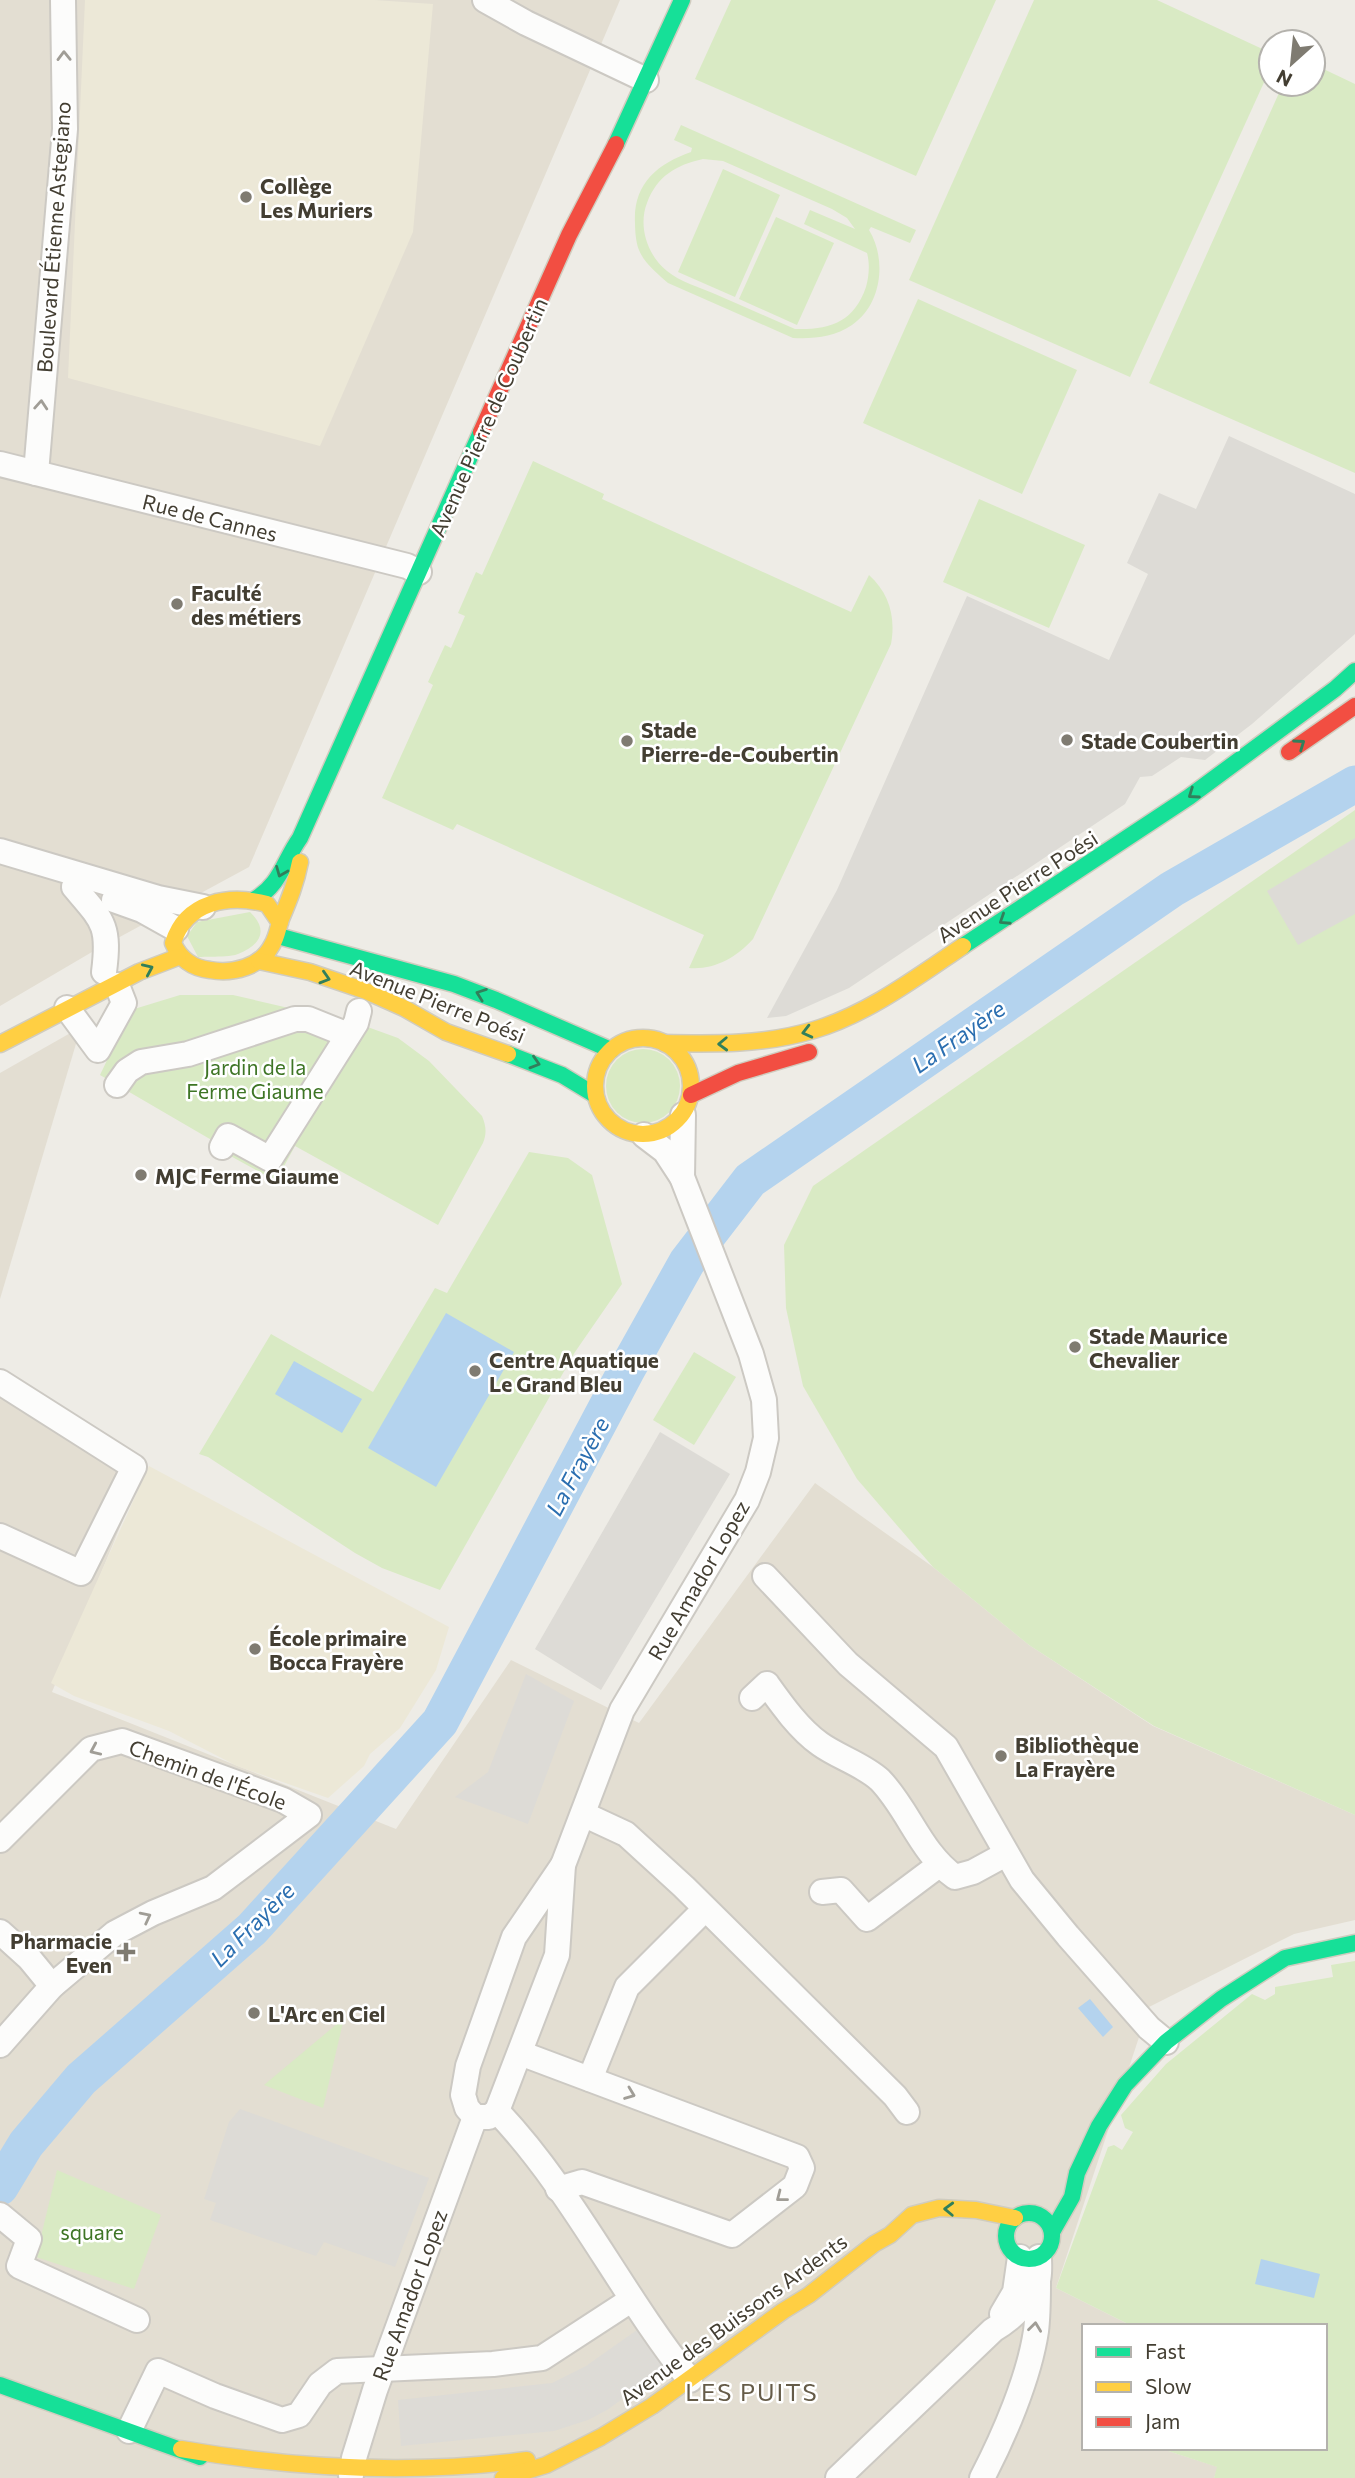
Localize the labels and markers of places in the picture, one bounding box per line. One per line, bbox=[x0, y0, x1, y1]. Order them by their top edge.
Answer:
place label: Collège Les Muriers bbox=[260, 173, 373, 222]
marker: Collège Les Muriers bbox=[238, 189, 254, 205]
place label: Faculté des métiers bbox=[191, 580, 302, 629]
marker: Faculté des métiers bbox=[169, 596, 185, 612]
place label: Stade Pierre-de-Coubertin bbox=[641, 717, 839, 766]
place label: Stade Coubertin bbox=[1081, 728, 1239, 753]
marker: Stade Coubertin bbox=[1059, 732, 1075, 748]
marker: Stade Pierre-de-Coubertin bbox=[619, 733, 635, 749]
place label: MJC Ferme Giaume bbox=[155, 1163, 339, 1188]
marker: MJC Ferme Giaume bbox=[133, 1167, 149, 1183]
place label: Stade Maurice Chevalier bbox=[1089, 1323, 1228, 1372]
marker: Stade Maurice Chevalier bbox=[1067, 1339, 1083, 1355]
place label: Centre Aquatique Le Grand Bleu bbox=[489, 1347, 659, 1396]
marker: Centre Aquatique Le Grand Bleu bbox=[467, 1363, 483, 1379]
place label: École primaire Bocca Frayère bbox=[269, 1625, 407, 1674]
marker: École primaire Bocca Frayère bbox=[247, 1641, 263, 1657]
place label: Bibliothèque La Frayère bbox=[1015, 1732, 1139, 1781]
marker: Bibliothèque La Frayère bbox=[993, 1748, 1009, 1764]
place label: Pharmacie Even bbox=[10, 1928, 112, 1977]
marker: Pharmacie Even bbox=[118, 1944, 134, 1960]
place label: L'Arc en Ciel bbox=[268, 2001, 385, 2026]
marker: L'Arc en Ciel bbox=[246, 2005, 262, 2021]

